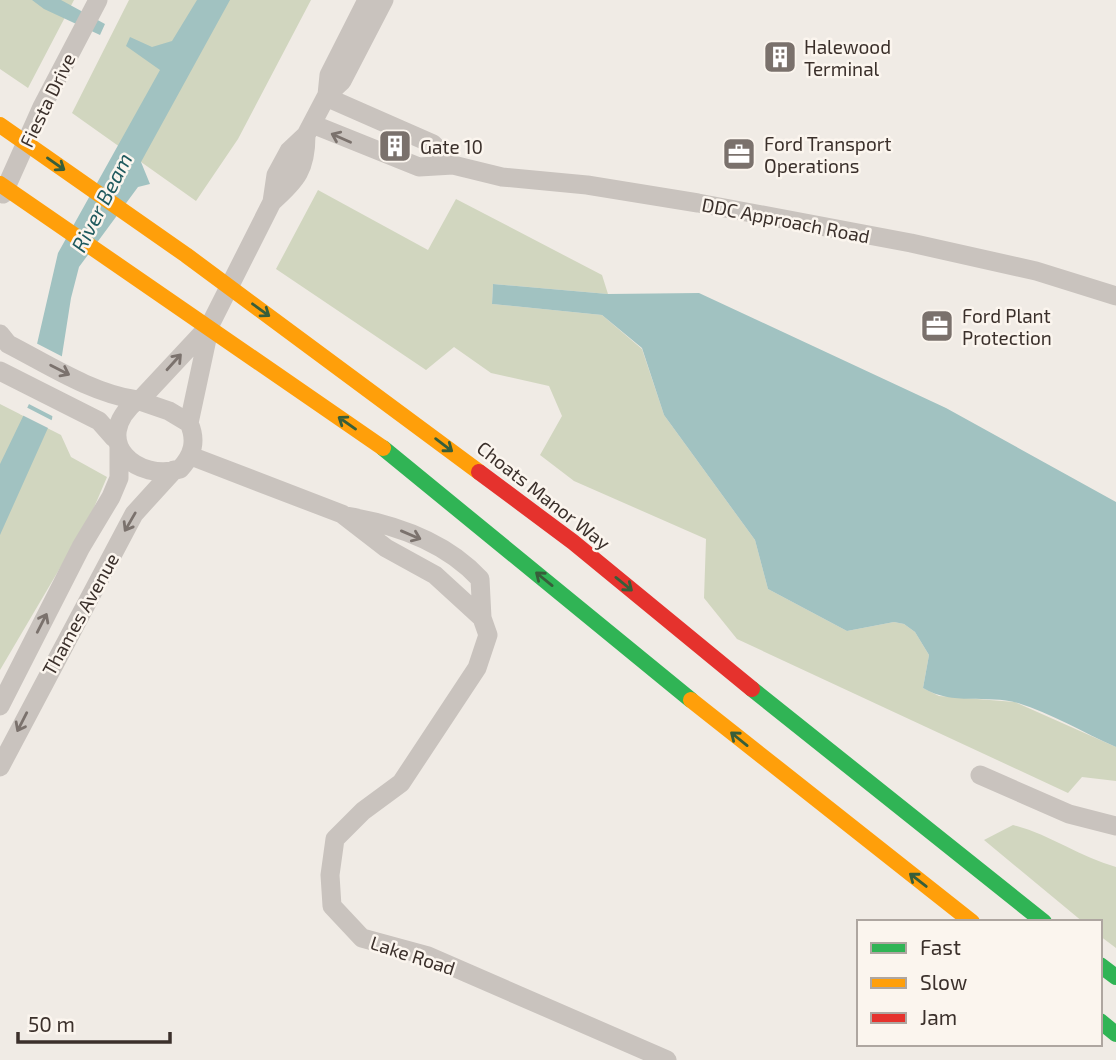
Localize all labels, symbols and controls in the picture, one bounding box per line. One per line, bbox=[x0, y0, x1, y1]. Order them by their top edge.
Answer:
place label: Halewood Terminal bbox=[804, 35, 891, 80]
building icon: Halewood Terminal bbox=[761, 38, 799, 76]
street label: Fiesta Drive bbox=[14, 49, 80, 151]
building icon: Gate 10 bbox=[376, 127, 414, 165]
one-way arrow bbox=[331, 131, 352, 144]
place label: Ford Transport Operations bbox=[764, 132, 892, 177]
place label: Gate 10 bbox=[420, 135, 483, 158]
office icon: Ford Transport Operations bbox=[720, 135, 758, 173]
water label: River Beam bbox=[65, 148, 137, 256]
one-way arrow bbox=[46, 157, 65, 171]
street label: DDC Approach Road bbox=[700, 192, 872, 248]
one-way arrow bbox=[251, 303, 270, 317]
place label: Ford Plant Protection bbox=[962, 304, 1052, 349]
office icon: Ford Plant Protection bbox=[918, 307, 956, 345]
one-way arrow bbox=[166, 354, 183, 371]
one-way arrow bbox=[49, 364, 70, 378]
one-way arrow bbox=[338, 416, 357, 430]
street label: Choats Manor Way bbox=[473, 436, 615, 554]
one-way arrow bbox=[435, 437, 453, 452]
one-way arrow bbox=[123, 511, 137, 531]
one-way arrow bbox=[399, 529, 421, 542]
street label: Thames Avenue bbox=[37, 549, 123, 679]
one-way arrow bbox=[536, 571, 554, 587]
one-way arrow bbox=[615, 576, 633, 592]
one-way arrow bbox=[36, 614, 50, 634]
one-way arrow bbox=[15, 711, 29, 732]
one-way arrow bbox=[731, 731, 749, 747]
one-way arrow bbox=[909, 872, 928, 887]
legend bbox=[857, 920, 1102, 1046]
street label: Lake Road bbox=[368, 930, 458, 980]
text: Fast bbox=[920, 934, 961, 959]
text: Slow bbox=[920, 969, 967, 994]
scale bar bbox=[18, 1000, 170, 1044]
text: Jam bbox=[920, 1004, 957, 1029]
text: 50 m bbox=[28, 1011, 75, 1036]

